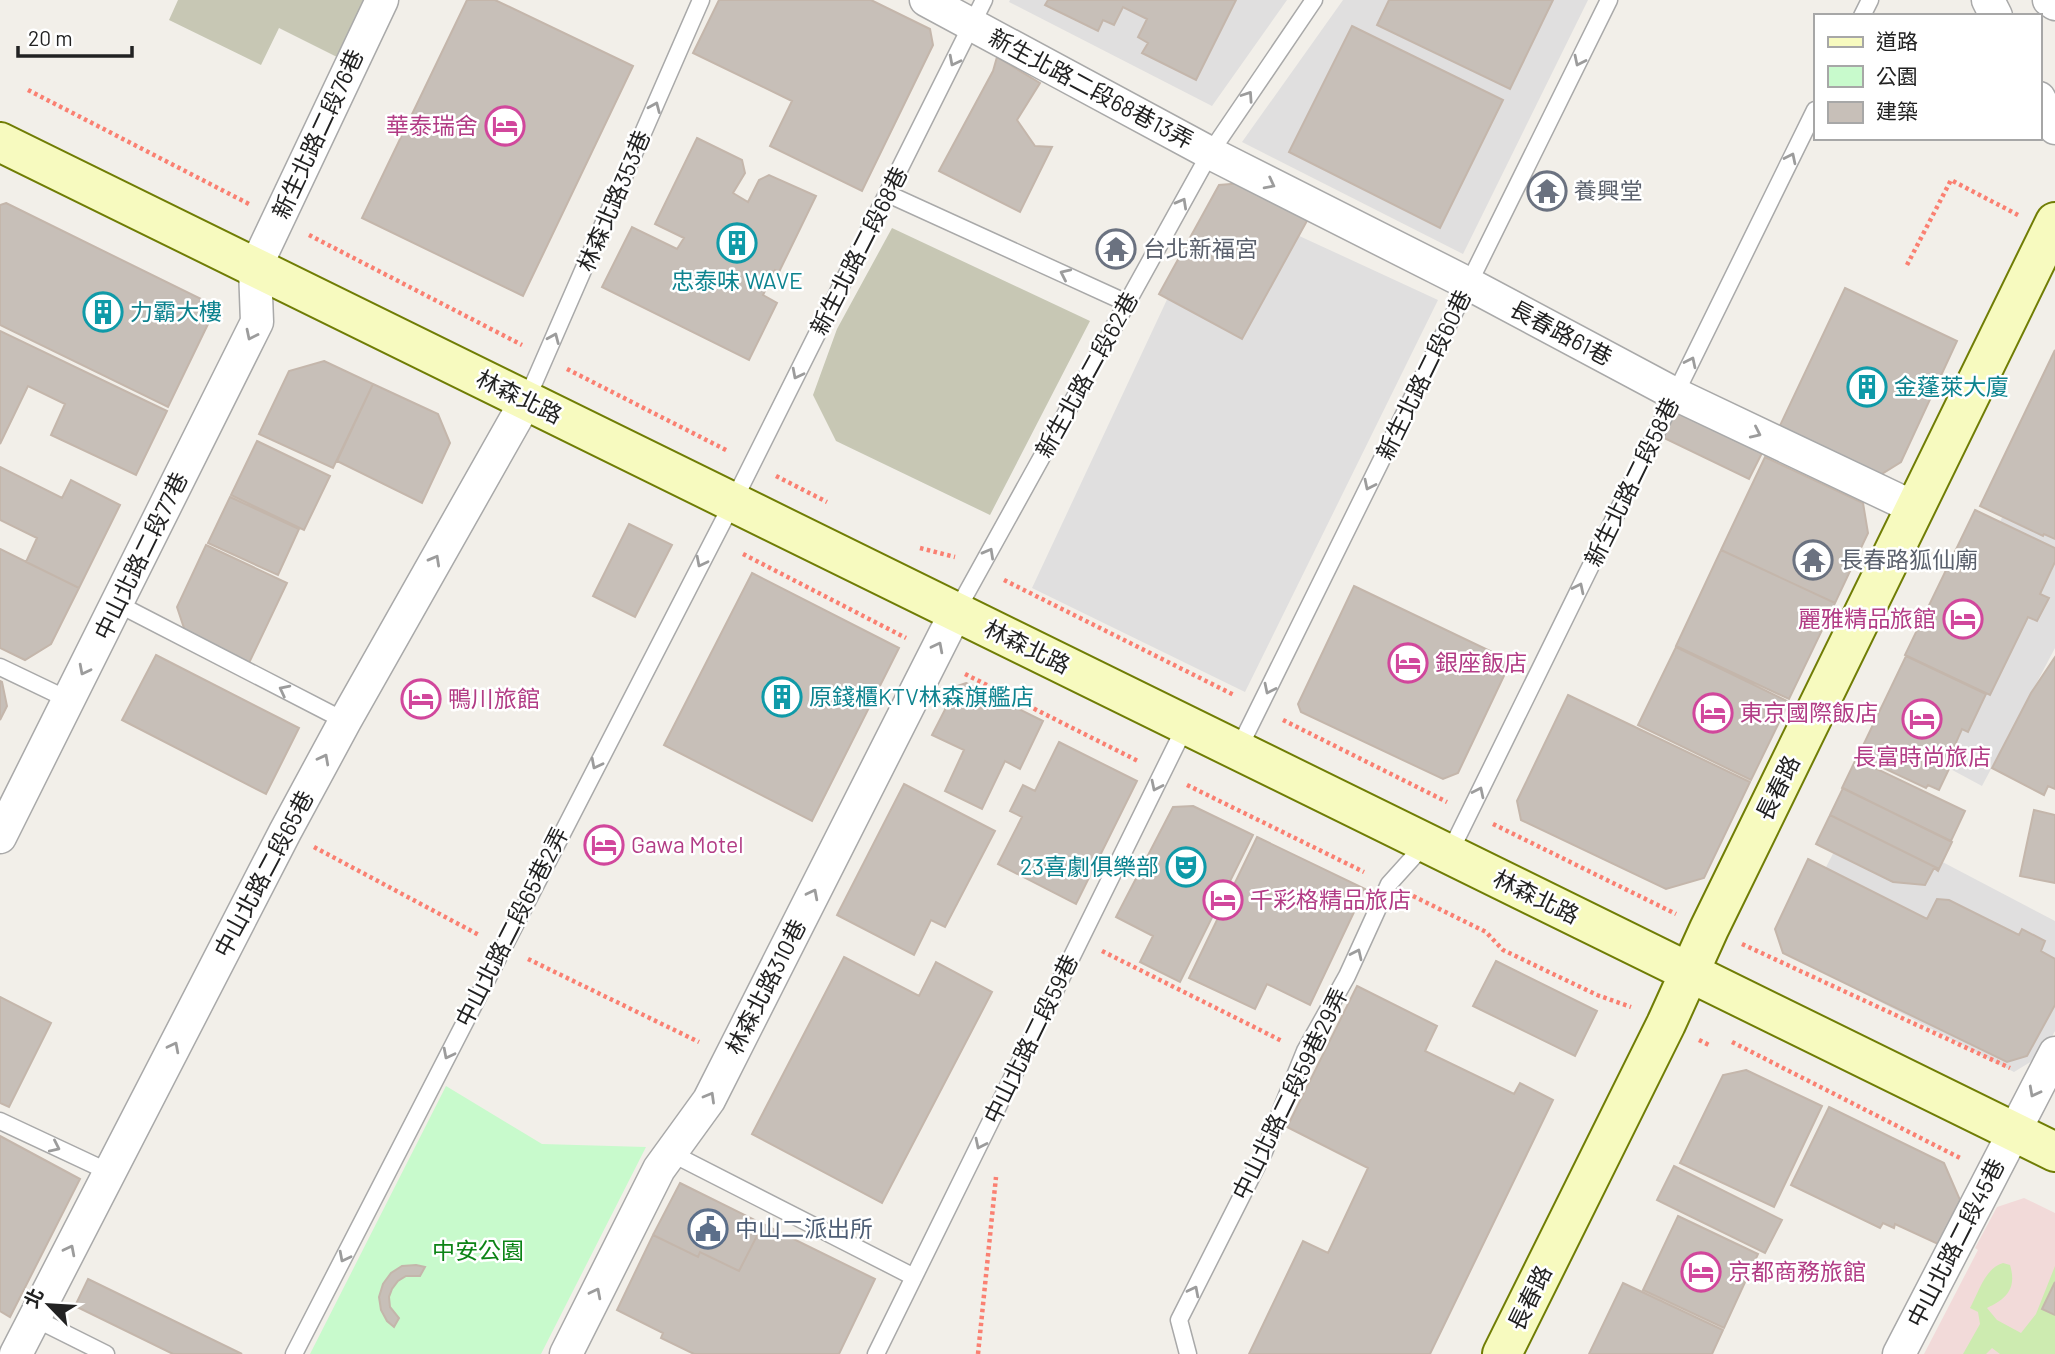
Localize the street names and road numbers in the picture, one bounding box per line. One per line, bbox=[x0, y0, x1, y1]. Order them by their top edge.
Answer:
street label: 新生北路二段68巷13弄 bbox=[984, 22, 1199, 154]
street label: 新生北路二段76巷 bbox=[266, 44, 369, 223]
street label: 林森北路353巷 bbox=[571, 126, 655, 275]
street label: 新生北路二段68巷 bbox=[804, 162, 913, 339]
street label: 新生北路二段60巷 bbox=[1370, 285, 1476, 464]
street label: 新生北路二段62巷 bbox=[1029, 287, 1143, 462]
street label: 長春路61巷 bbox=[1506, 294, 1617, 371]
street label: 林森北路 bbox=[472, 363, 567, 429]
street label: 新生北路二段58巷 bbox=[1578, 392, 1684, 571]
street label: 中山北路二段77巷 bbox=[87, 467, 193, 644]
street label: 林森北路 bbox=[980, 613, 1075, 679]
street label: 長春路 bbox=[1749, 750, 1805, 825]
street label: 中山北路二段65巷 bbox=[207, 785, 319, 962]
street label: 中山北路二段65巷2弄 bbox=[449, 822, 574, 1031]
street label: 林森北路 bbox=[1489, 863, 1584, 929]
street label: 林森北路310巷 bbox=[719, 914, 811, 1059]
street label: 中山北路二段59巷 bbox=[977, 949, 1083, 1128]
street label: 中山北路二段59巷29弄 bbox=[1226, 983, 1353, 1204]
street label: 中山北路二段45巷 bbox=[1901, 1154, 2010, 1332]
street label: 長春路 bbox=[1501, 1260, 1557, 1335]

